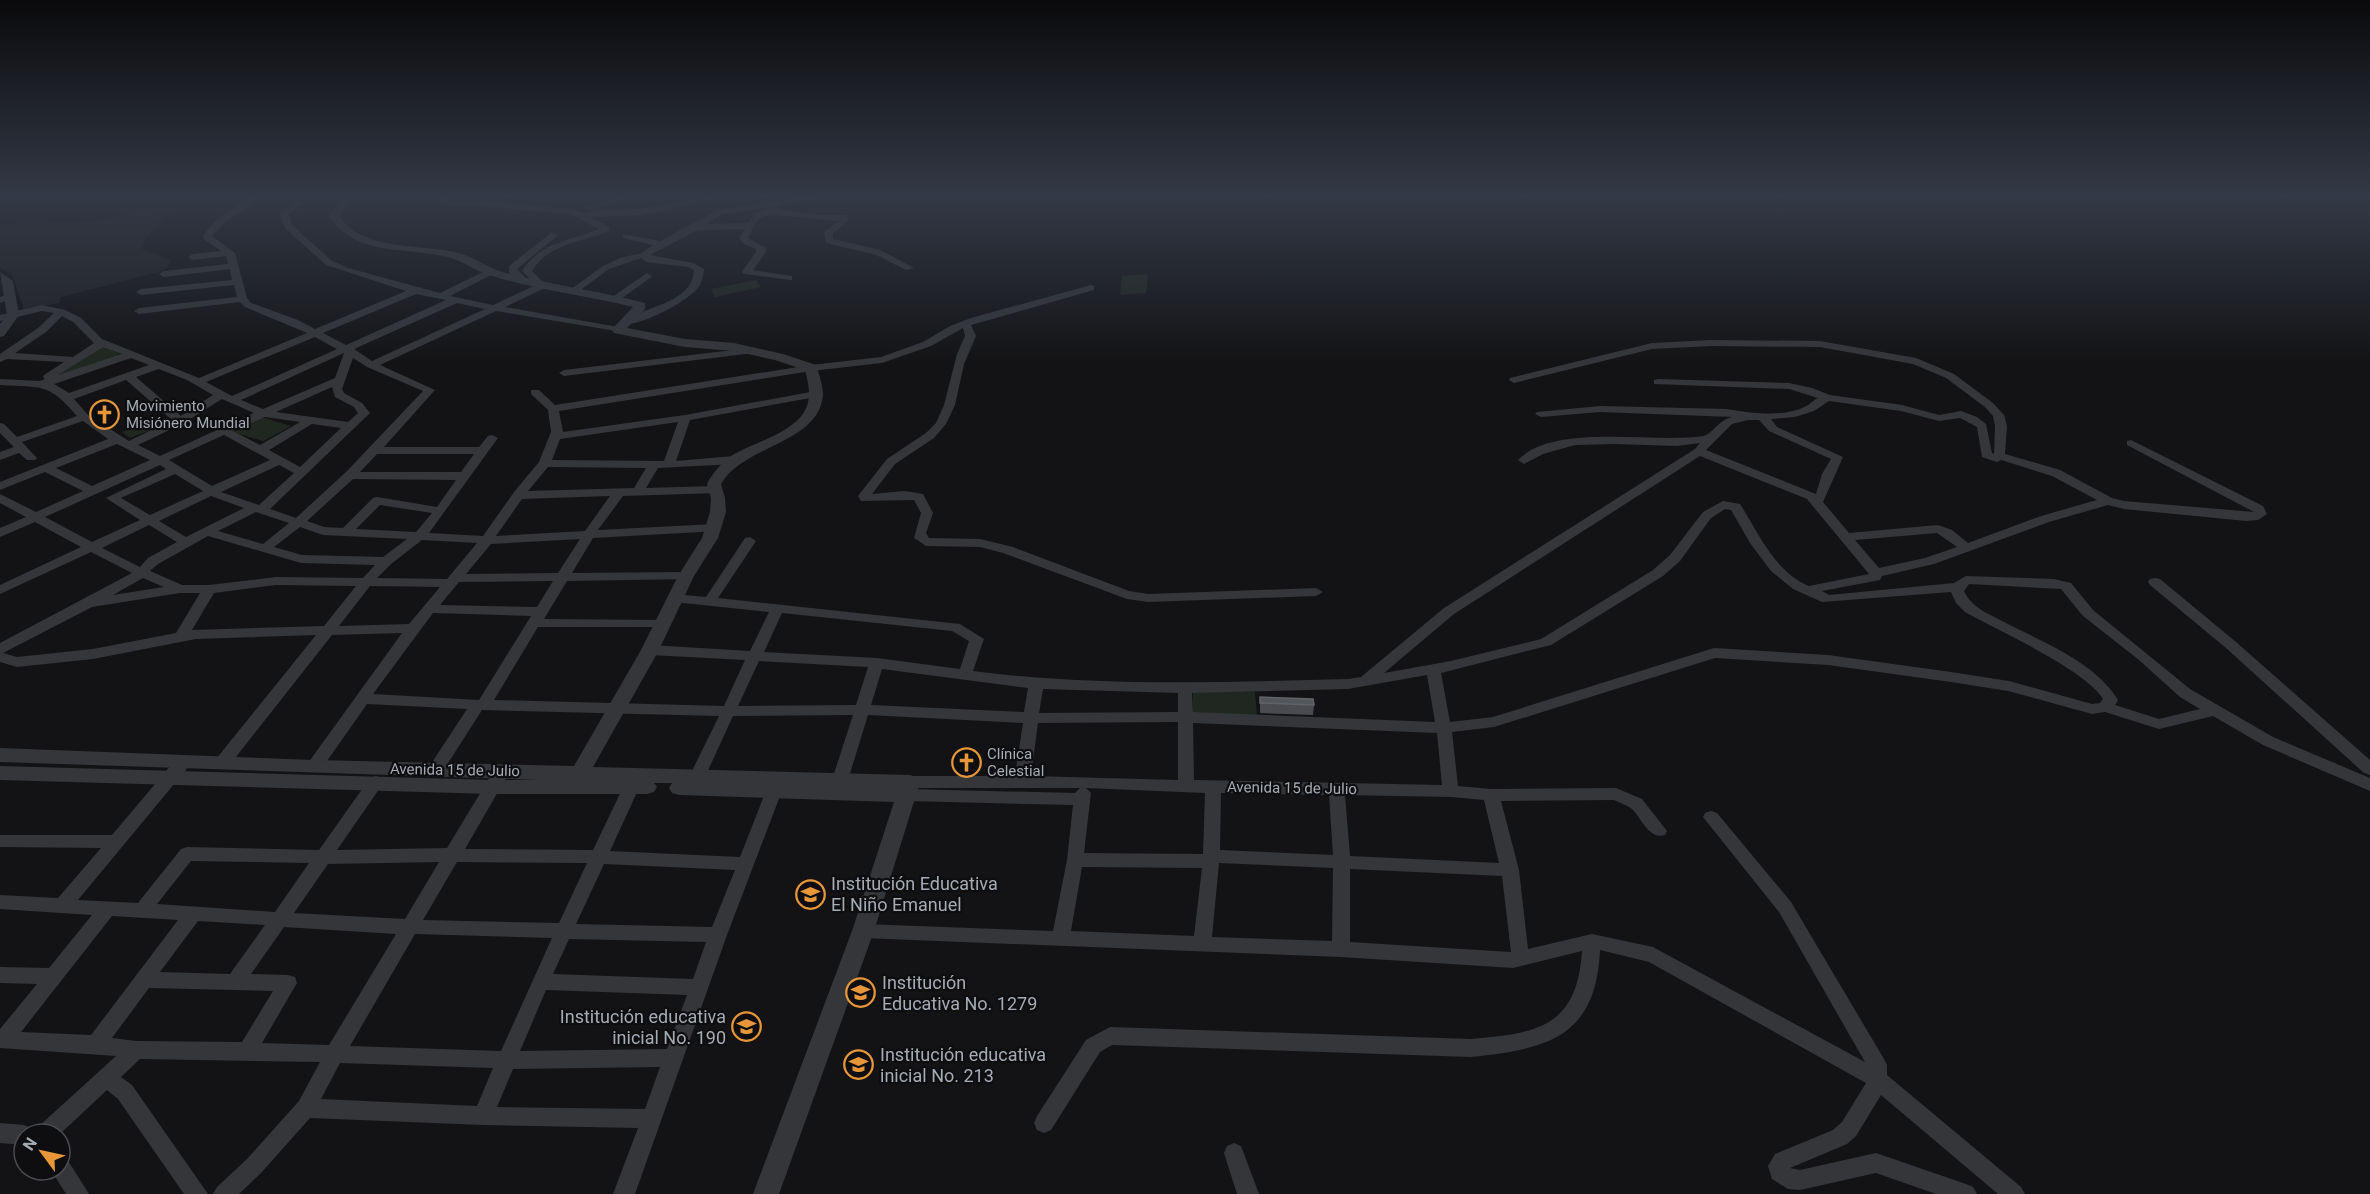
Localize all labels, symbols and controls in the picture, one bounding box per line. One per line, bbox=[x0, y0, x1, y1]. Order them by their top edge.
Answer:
place label: Movimiento Misiónero Mundial bbox=[126, 397, 250, 432]
church icon: Movimiento Misiónero Mundial bbox=[89, 399, 121, 431]
place label: Clínica Celestial bbox=[987, 745, 1044, 780]
church icon: Clínica Celestial bbox=[950, 747, 982, 779]
street label: Avenida 15 de Julio bbox=[390, 760, 520, 780]
street label: Avenida 15 de Julio bbox=[1227, 778, 1357, 798]
place label: Institución Educativa El Niño Emanuel bbox=[831, 873, 998, 915]
school or university icon: Institución Educativa El Niño Emanuel bbox=[794, 878, 826, 910]
place label: Institución Educativa No. 1279 bbox=[882, 972, 1037, 1014]
school or university icon: Institución Educativa No. 1279 bbox=[845, 977, 877, 1009]
place label: Institución educativa inicial No. 190 bbox=[560, 1006, 726, 1048]
school or university icon: Institución educativa inicial No. 190 bbox=[731, 1011, 763, 1043]
place label: Institución educativa inicial No. 213 bbox=[880, 1044, 1046, 1086]
school or university icon: Institución educativa inicial No. 213 bbox=[843, 1049, 875, 1081]
north arrow bbox=[12, 1122, 72, 1182]
text: N bbox=[19, 1134, 41, 1154]

